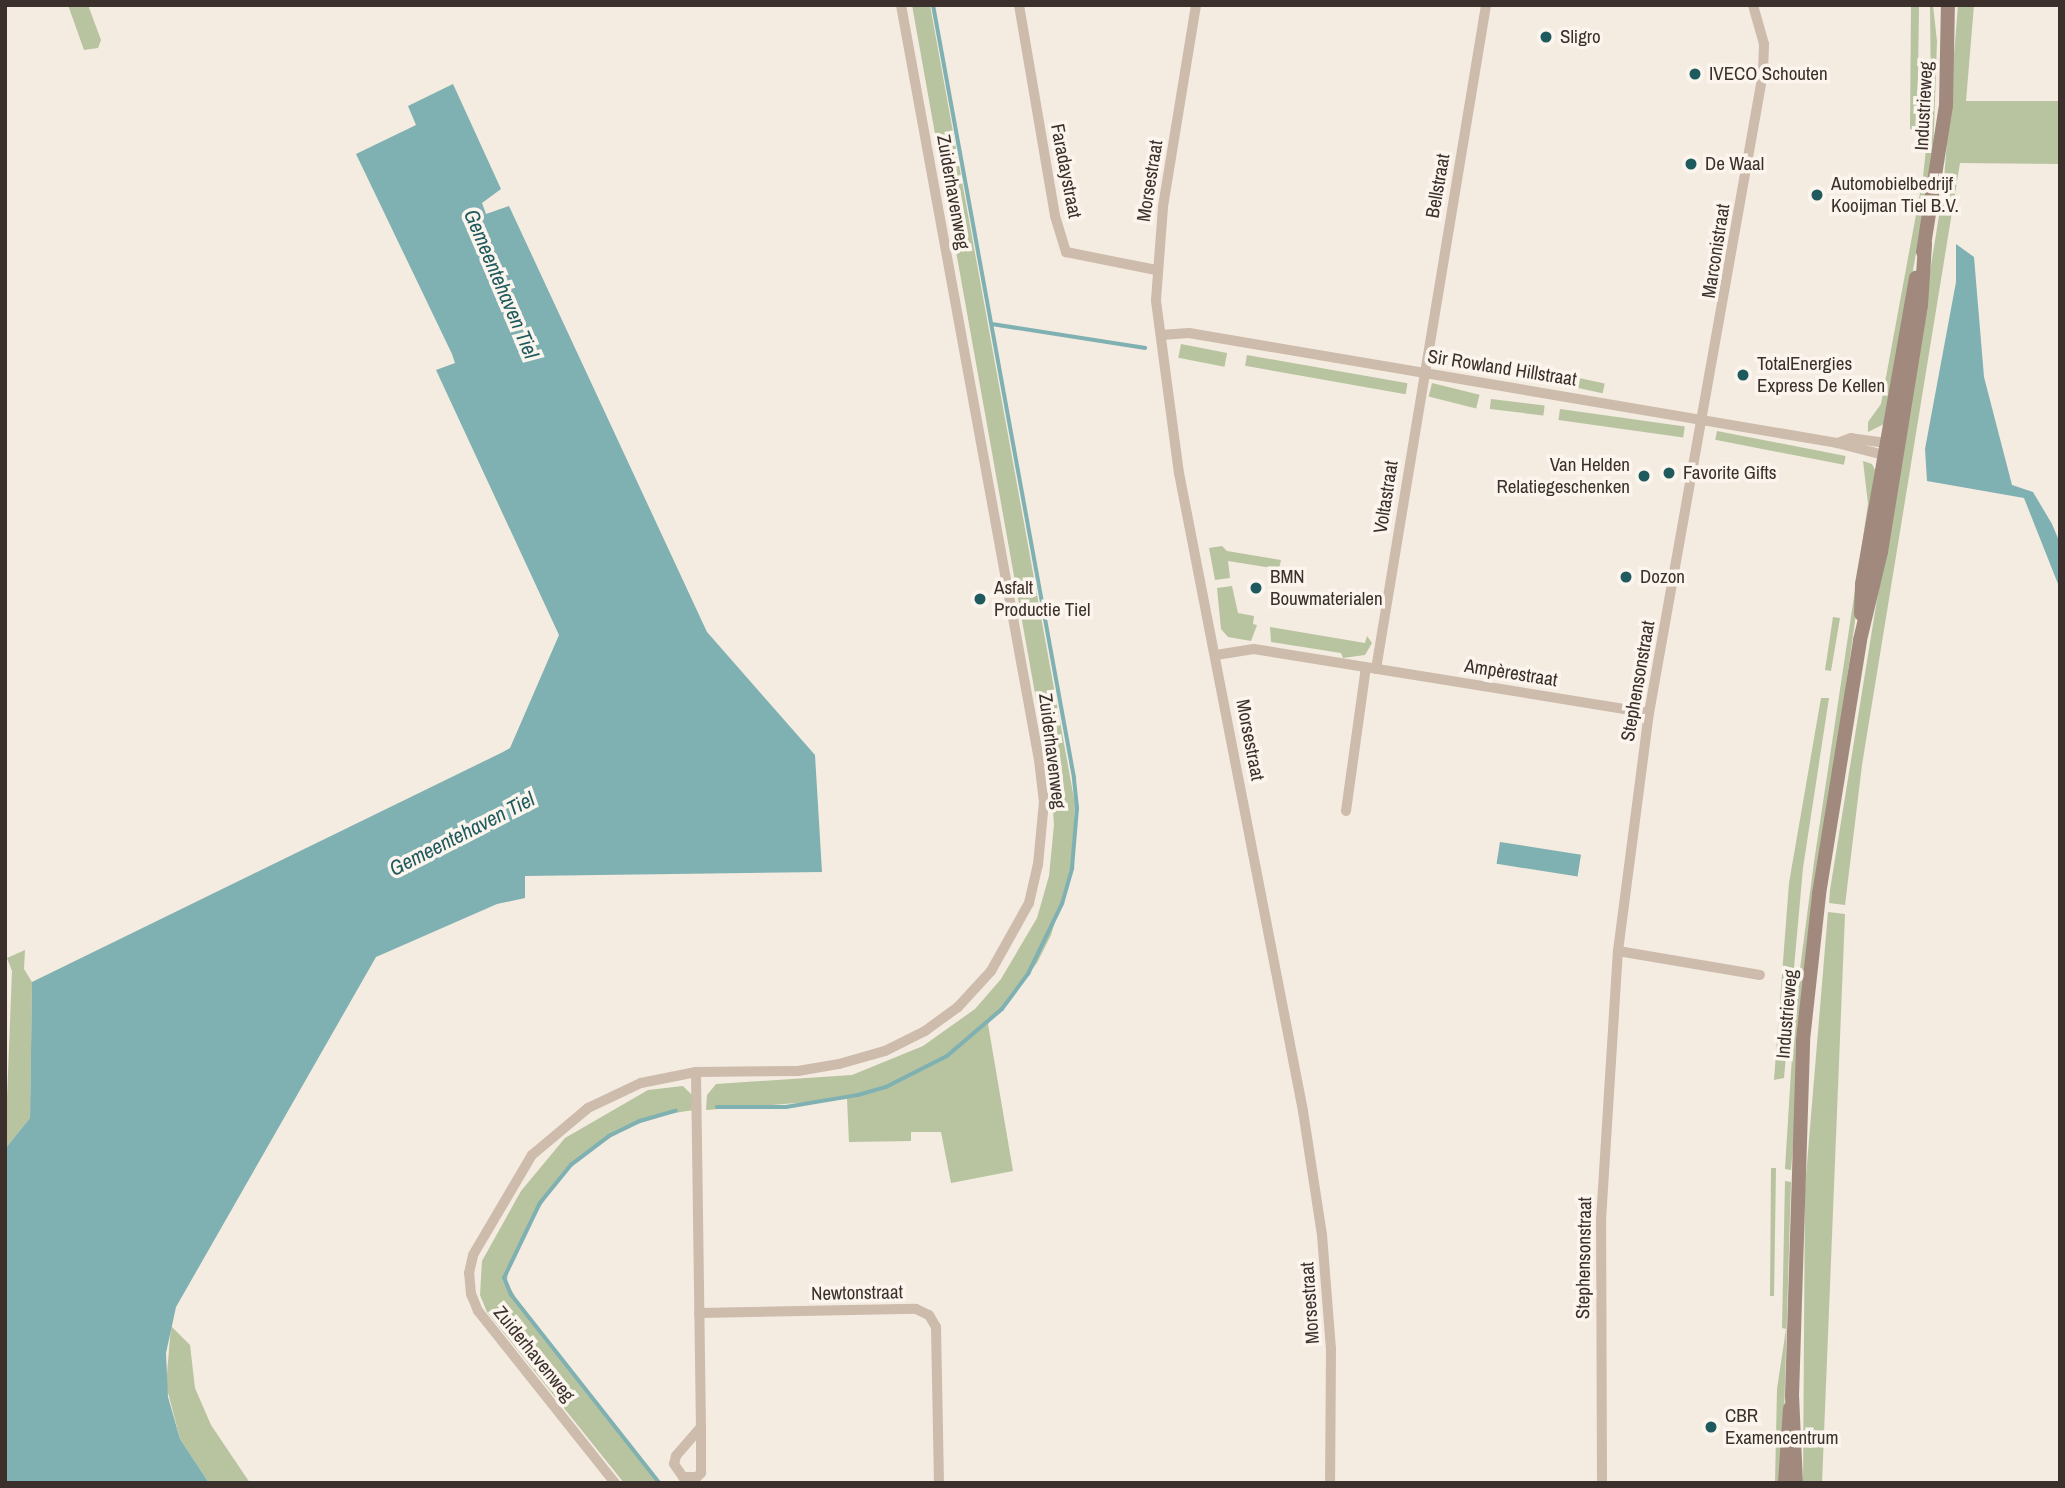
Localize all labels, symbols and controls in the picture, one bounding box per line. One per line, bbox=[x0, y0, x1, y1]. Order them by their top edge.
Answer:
place label: Sligro bbox=[1560, 26, 1601, 48]
marker: Sligro bbox=[1538, 29, 1554, 45]
street label: Industrieweg bbox=[1910, 61, 1938, 151]
place label: IVECO Schouten bbox=[1709, 63, 1828, 85]
marker: IVECO Schouten bbox=[1687, 66, 1703, 82]
street label: Faradaystraat bbox=[1046, 122, 1086, 220]
street label: Zuiderhavenweg bbox=[932, 133, 974, 251]
street label: Morsestraat bbox=[1132, 139, 1168, 223]
street label: Bellstraat bbox=[1421, 152, 1455, 220]
place label: De Waal bbox=[1705, 153, 1764, 175]
marker: De Waal bbox=[1683, 156, 1699, 172]
place label: Automobielbedrijf Kooijman Tiel B.V. bbox=[1831, 173, 1959, 217]
marker: Automobielbedrijf Kooijman Tiel B.V. bbox=[1809, 187, 1825, 203]
street label: Marconistraat bbox=[1697, 202, 1735, 300]
water label: Gemeentehaven Tiel bbox=[458, 205, 544, 363]
street label: Sir Rowland Hillstraat bbox=[1426, 345, 1578, 391]
place label: TotalEnergies Express De Kellen bbox=[1757, 353, 1885, 397]
marker: TotalEnergies Express De Kellen bbox=[1735, 367, 1751, 383]
place label: Van Helden Relatiegeschenken bbox=[1497, 454, 1630, 498]
street label: Voltastraat bbox=[1369, 459, 1403, 535]
place label: Favorite Gifts bbox=[1683, 462, 1777, 484]
marker: Favorite Gifts bbox=[1661, 465, 1677, 481]
marker: Van Helden Relatiegeschenken bbox=[1636, 468, 1652, 484]
place label: BMN Bouwmaterialen bbox=[1270, 566, 1383, 610]
place label: Dozon bbox=[1640, 566, 1685, 588]
marker: Dozon bbox=[1618, 569, 1634, 585]
place label: Asfalt Productie Tiel bbox=[994, 577, 1091, 621]
marker: BMN Bouwmaterialen bbox=[1248, 580, 1264, 596]
marker: Asfalt Productie Tiel bbox=[972, 591, 988, 607]
street label: Stephensonstraat bbox=[1616, 619, 1660, 743]
street label: Ampèrestraat bbox=[1463, 654, 1559, 692]
street label: Zuiderhavenweg bbox=[1034, 692, 1070, 810]
street label: Morsestraat bbox=[1231, 697, 1269, 783]
water label: Gemeentehaven Tiel bbox=[385, 786, 539, 882]
street label: Industrieweg bbox=[1772, 969, 1802, 1059]
street label: Stephensonstraat bbox=[1572, 1197, 1596, 1319]
street label: Morsestraat bbox=[1296, 1261, 1324, 1345]
street label: Newtonstraat bbox=[811, 1281, 903, 1305]
street label: Zuiderhavenweg bbox=[489, 1302, 579, 1406]
place label: CBR Examencentrum bbox=[1725, 1405, 1838, 1449]
marker: CBR Examencentrum bbox=[1703, 1419, 1719, 1435]

